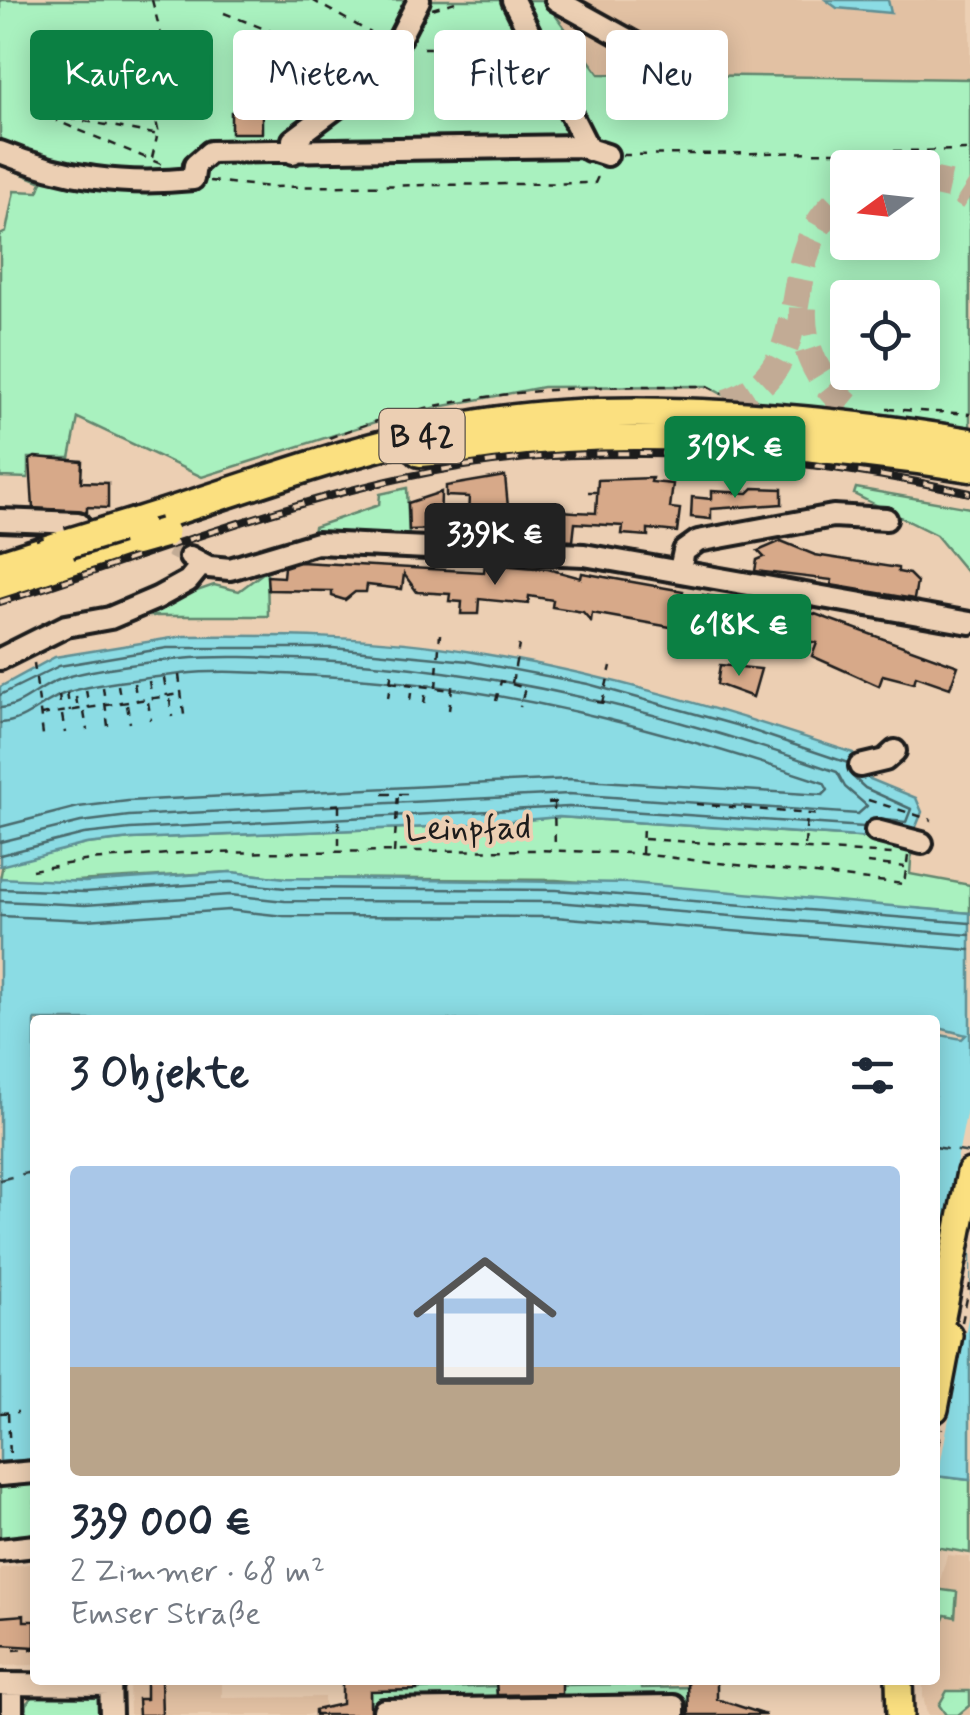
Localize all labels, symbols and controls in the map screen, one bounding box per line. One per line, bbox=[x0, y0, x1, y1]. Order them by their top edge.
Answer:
chip: Kaufen bbox=[30, 30, 213, 120]
chip: Mieten bbox=[233, 30, 414, 120]
chip: Filter bbox=[434, 30, 586, 120]
chip: Neu bbox=[606, 30, 728, 120]
north arrow bbox=[830, 150, 940, 260]
map controls bbox=[830, 150, 940, 390]
button: locate bbox=[830, 280, 940, 390]
road number: B 42 bbox=[380, 409, 464, 463]
pin: 319K € bbox=[654, 416, 816, 501]
text: 319K € bbox=[686, 427, 784, 469]
pin: 339K € bbox=[414, 503, 576, 588]
text: 339K € bbox=[446, 514, 544, 556]
pin: 618K € bbox=[658, 594, 820, 679]
text: 618K € bbox=[689, 605, 789, 647]
street label: Leinpfad bbox=[405, 805, 532, 853]
text: 3 Objekte bbox=[70, 1048, 249, 1103]
icon: filters bbox=[845, 1048, 900, 1103]
icon: home bbox=[395, 1231, 575, 1411]
text: 339 000 € bbox=[70, 1496, 252, 1551]
text: 2 Zimmer · 68 m² bbox=[70, 1551, 325, 1593]
text: Emser Straße bbox=[70, 1593, 261, 1635]

